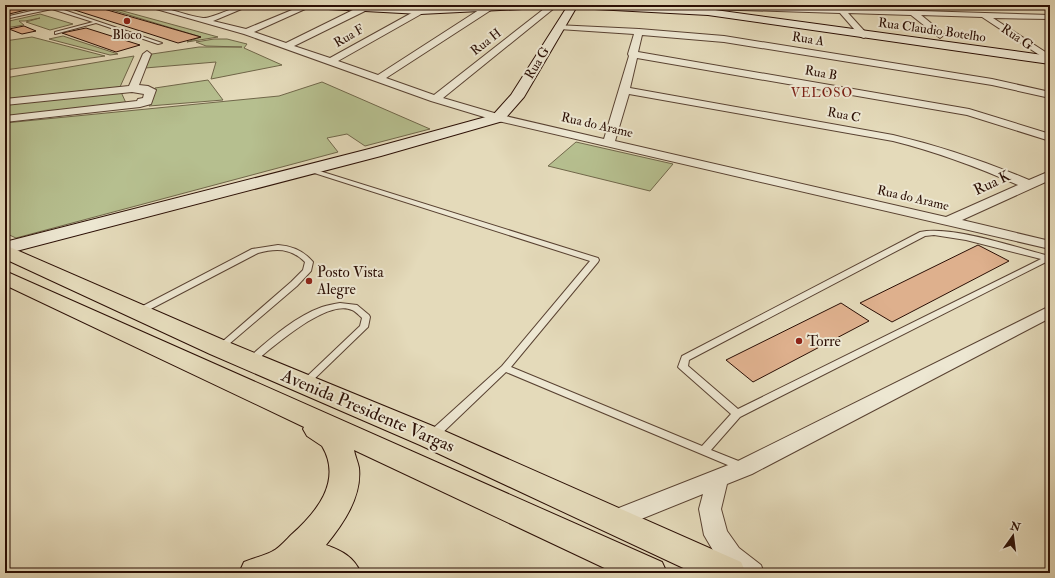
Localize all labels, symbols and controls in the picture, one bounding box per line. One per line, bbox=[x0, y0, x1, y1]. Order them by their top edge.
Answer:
street label: Rua Claudio Botelho bbox=[877, 15, 987, 45]
marker: Bloco bbox=[122, 16, 132, 26]
street label: Rua F bbox=[331, 21, 367, 51]
street label: Rua G bbox=[998, 21, 1036, 53]
street label: Rua H bbox=[467, 25, 505, 59]
place label: Bloco bbox=[112, 27, 142, 43]
street label: Rua A bbox=[791, 29, 826, 50]
street label: Rua G bbox=[521, 44, 553, 82]
street label: Rua B bbox=[804, 62, 838, 84]
district label: VELOSO bbox=[791, 85, 853, 101]
street label: Rua C bbox=[826, 104, 862, 126]
street label: Rua do Arame bbox=[559, 109, 635, 141]
street label: Rua K bbox=[971, 166, 1014, 200]
street label: Rua do Arame bbox=[875, 182, 951, 214]
place label: Posto Vista Alegre bbox=[316, 263, 384, 299]
marker: Posto Vista Alegre bbox=[304, 276, 314, 286]
place label: Torre bbox=[807, 332, 841, 351]
marker: Torre bbox=[794, 336, 804, 346]
street label: Avenida Presidente Vargas bbox=[277, 364, 458, 458]
north arrow bbox=[993, 516, 1033, 556]
text: N bbox=[1008, 519, 1023, 535]

